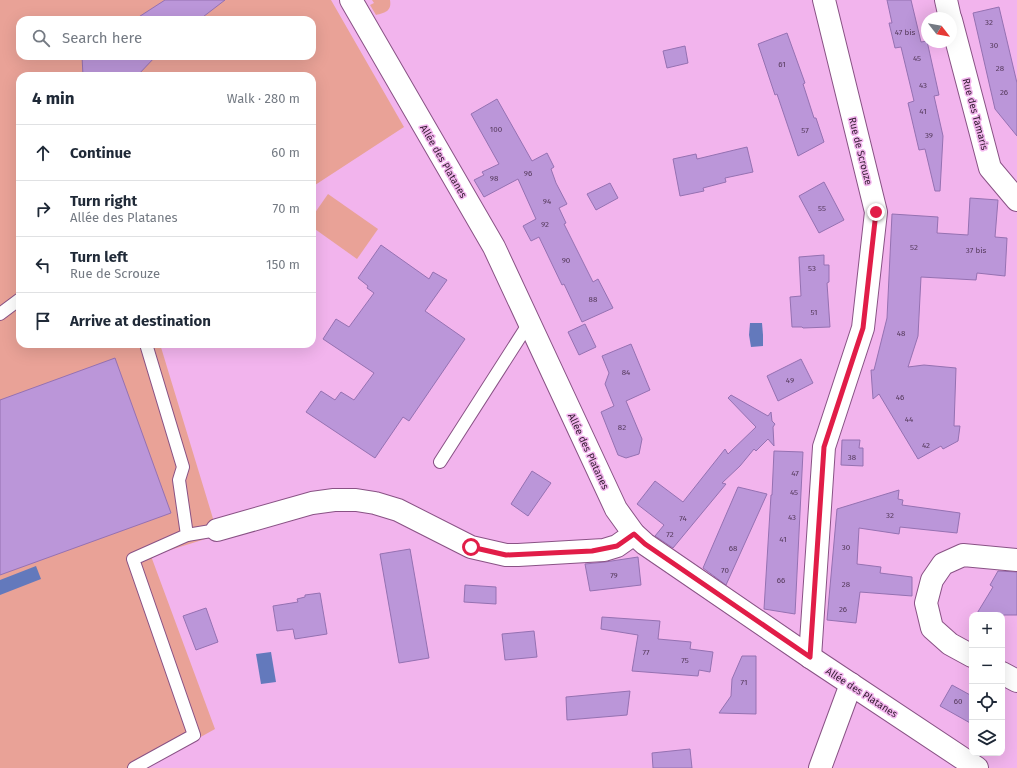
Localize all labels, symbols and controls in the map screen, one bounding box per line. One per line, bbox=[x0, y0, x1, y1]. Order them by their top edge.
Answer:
north arrow bbox=[921, 12, 957, 48]
search box bbox=[16, 16, 316, 60]
house number: 32 bbox=[985, 18, 993, 27]
icon: search bbox=[30, 27, 52, 49]
house number: 47 bis bbox=[895, 28, 916, 37]
text: Search here bbox=[62, 29, 142, 47]
house number: 30 bbox=[990, 41, 999, 50]
house number: 45 bbox=[913, 54, 921, 63]
house number: 61 bbox=[778, 60, 786, 69]
house number: 28 bbox=[996, 64, 1005, 73]
street label: Rue des Tamaris bbox=[960, 77, 991, 152]
house number: 43 bbox=[919, 81, 927, 90]
text: 4 min bbox=[32, 88, 75, 109]
house number: 26 bbox=[1000, 88, 1008, 97]
text: Walk · 280 m bbox=[227, 91, 300, 106]
house number: 41 bbox=[919, 107, 927, 116]
street label: Rue de Scrouze bbox=[846, 116, 874, 186]
street label: Allée des Platanes bbox=[417, 123, 469, 201]
house number: 100 bbox=[490, 125, 503, 134]
house number: 57 bbox=[801, 126, 809, 135]
house number: 39 bbox=[925, 131, 933, 140]
icon: ahead bbox=[32, 142, 54, 164]
text: Continue bbox=[70, 144, 131, 162]
text: 60 m bbox=[271, 145, 300, 160]
house number: 96 bbox=[524, 169, 532, 178]
house number: 98 bbox=[490, 174, 499, 183]
text: Turn right bbox=[70, 192, 137, 210]
house number: 94 bbox=[543, 197, 552, 206]
icon: right bbox=[32, 198, 54, 220]
text: 70 m bbox=[273, 201, 300, 216]
route end bbox=[867, 203, 885, 221]
house number: 55 bbox=[818, 204, 826, 213]
text: Allée des Platanes bbox=[70, 210, 178, 225]
house number: 92 bbox=[541, 220, 549, 229]
house number: 52 bbox=[910, 243, 918, 252]
house number: 37 bis bbox=[966, 246, 986, 255]
text: Turn left bbox=[70, 248, 128, 266]
icon: left bbox=[32, 254, 54, 276]
house number: 90 bbox=[562, 256, 571, 265]
text: 150 m bbox=[266, 257, 300, 272]
house number: 53 bbox=[808, 264, 816, 273]
text: Rue de Scrouze bbox=[70, 266, 160, 281]
house number: 88 bbox=[589, 295, 598, 304]
house number: 51 bbox=[810, 308, 818, 317]
icon: arrive bbox=[32, 310, 54, 332]
text: Arrive at destination bbox=[70, 312, 211, 330]
house number: 48 bbox=[897, 329, 906, 338]
house number: 84 bbox=[622, 368, 631, 377]
house number: 49 bbox=[786, 376, 794, 385]
house number: 46 bbox=[896, 393, 904, 402]
street label: Allée des Platanes bbox=[565, 411, 611, 492]
house number: 44 bbox=[905, 415, 914, 424]
house number: 82 bbox=[618, 423, 626, 432]
house number: 42 bbox=[922, 441, 930, 450]
house number: 38 bbox=[848, 453, 857, 462]
house number: 47 bbox=[791, 469, 799, 478]
house number: 45 bbox=[790, 488, 798, 497]
house number: 32 bbox=[886, 511, 894, 520]
house number: 43 bbox=[788, 513, 796, 522]
house number: 74 bbox=[679, 514, 687, 523]
house number: 72 bbox=[666, 530, 674, 539]
house number: 41 bbox=[779, 535, 787, 544]
route start bbox=[462, 538, 480, 556]
house number: 30 bbox=[842, 543, 851, 552]
house number: 68 bbox=[729, 544, 738, 553]
house number: 70 bbox=[721, 566, 729, 575]
house number: 79 bbox=[610, 571, 618, 580]
house number: 66 bbox=[777, 576, 785, 585]
house number: 28 bbox=[842, 580, 851, 589]
house number: 26 bbox=[839, 605, 847, 614]
map controls bbox=[969, 612, 1005, 756]
button: + bbox=[969, 612, 1005, 648]
house number: 77 bbox=[642, 648, 650, 657]
button: − bbox=[969, 648, 1005, 684]
house number: 75 bbox=[681, 656, 689, 665]
street label: Allée des Platanes bbox=[823, 665, 900, 721]
house number: 71 bbox=[741, 678, 747, 687]
button: locate bbox=[969, 684, 1005, 720]
house number: 60 bbox=[954, 697, 963, 706]
button: layers bbox=[969, 720, 1005, 756]

